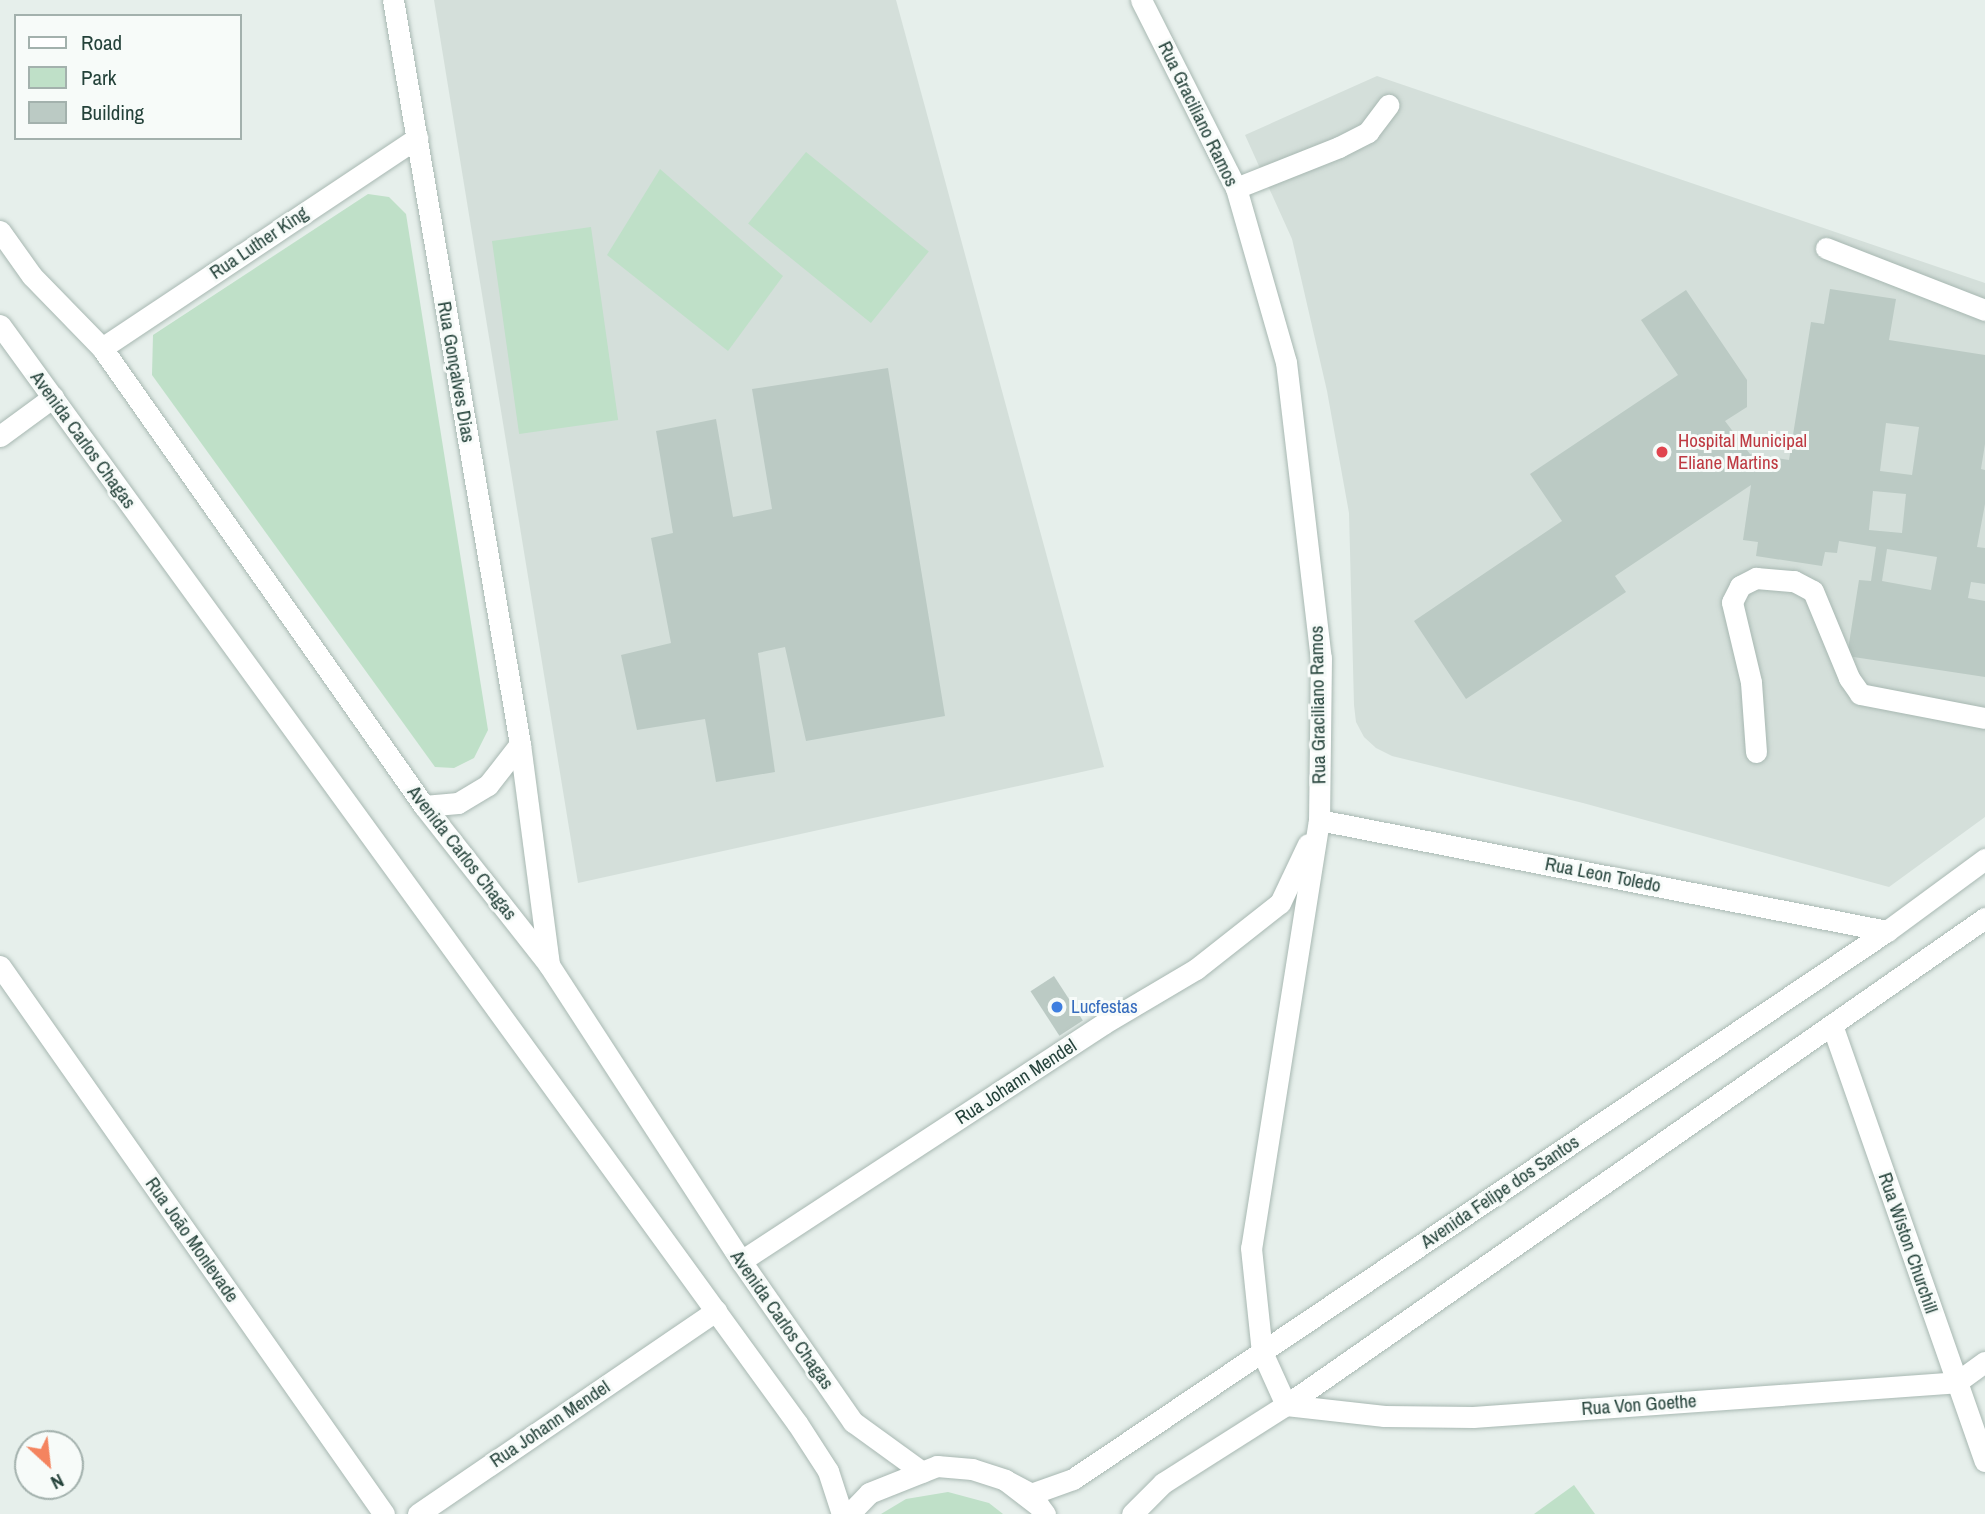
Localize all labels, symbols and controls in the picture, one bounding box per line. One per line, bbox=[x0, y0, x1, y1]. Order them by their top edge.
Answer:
legend bbox=[14, 14, 242, 140]
text: Road bbox=[81, 28, 122, 57]
street label: Rua Graciliano Ramos bbox=[1153, 38, 1243, 190]
text: Park bbox=[81, 63, 116, 92]
text: Building bbox=[81, 98, 144, 127]
street label: Rua Luther King bbox=[206, 202, 312, 284]
street label: Rua Gonçalves Dias bbox=[432, 300, 480, 444]
street label: Avenida Carlos Chagas bbox=[25, 367, 141, 513]
place label: Hospital Municipal Eliane Martins bbox=[1678, 430, 1807, 474]
marker: Hospital Municipal Eliane Martins bbox=[1652, 442, 1672, 462]
street label: Rua Graciliano Ramos bbox=[1305, 626, 1331, 784]
street label: Avenida Carlos Chagas bbox=[402, 781, 522, 925]
street label: Rua Leon Toledo bbox=[1543, 853, 1663, 897]
place label: Lucfestas bbox=[1071, 996, 1138, 1018]
marker: Lucfestas bbox=[1049, 999, 1065, 1015]
street label: Rua Johann Mendel bbox=[951, 1034, 1081, 1130]
street label: Avenida Felipe dos Santos bbox=[1416, 1131, 1584, 1253]
street label: Rua Wiston Churchill bbox=[1873, 1170, 1943, 1316]
street label: Rua João Monlevade bbox=[140, 1173, 244, 1307]
street label: Avenida Carlos Chagas bbox=[726, 1246, 838, 1394]
street label: Rua Johann Mendel bbox=[486, 1376, 614, 1472]
street label: Rua Von Goethe bbox=[1581, 1390, 1697, 1420]
north arrow bbox=[14, 1430, 84, 1500]
text: N bbox=[47, 1468, 69, 1496]

